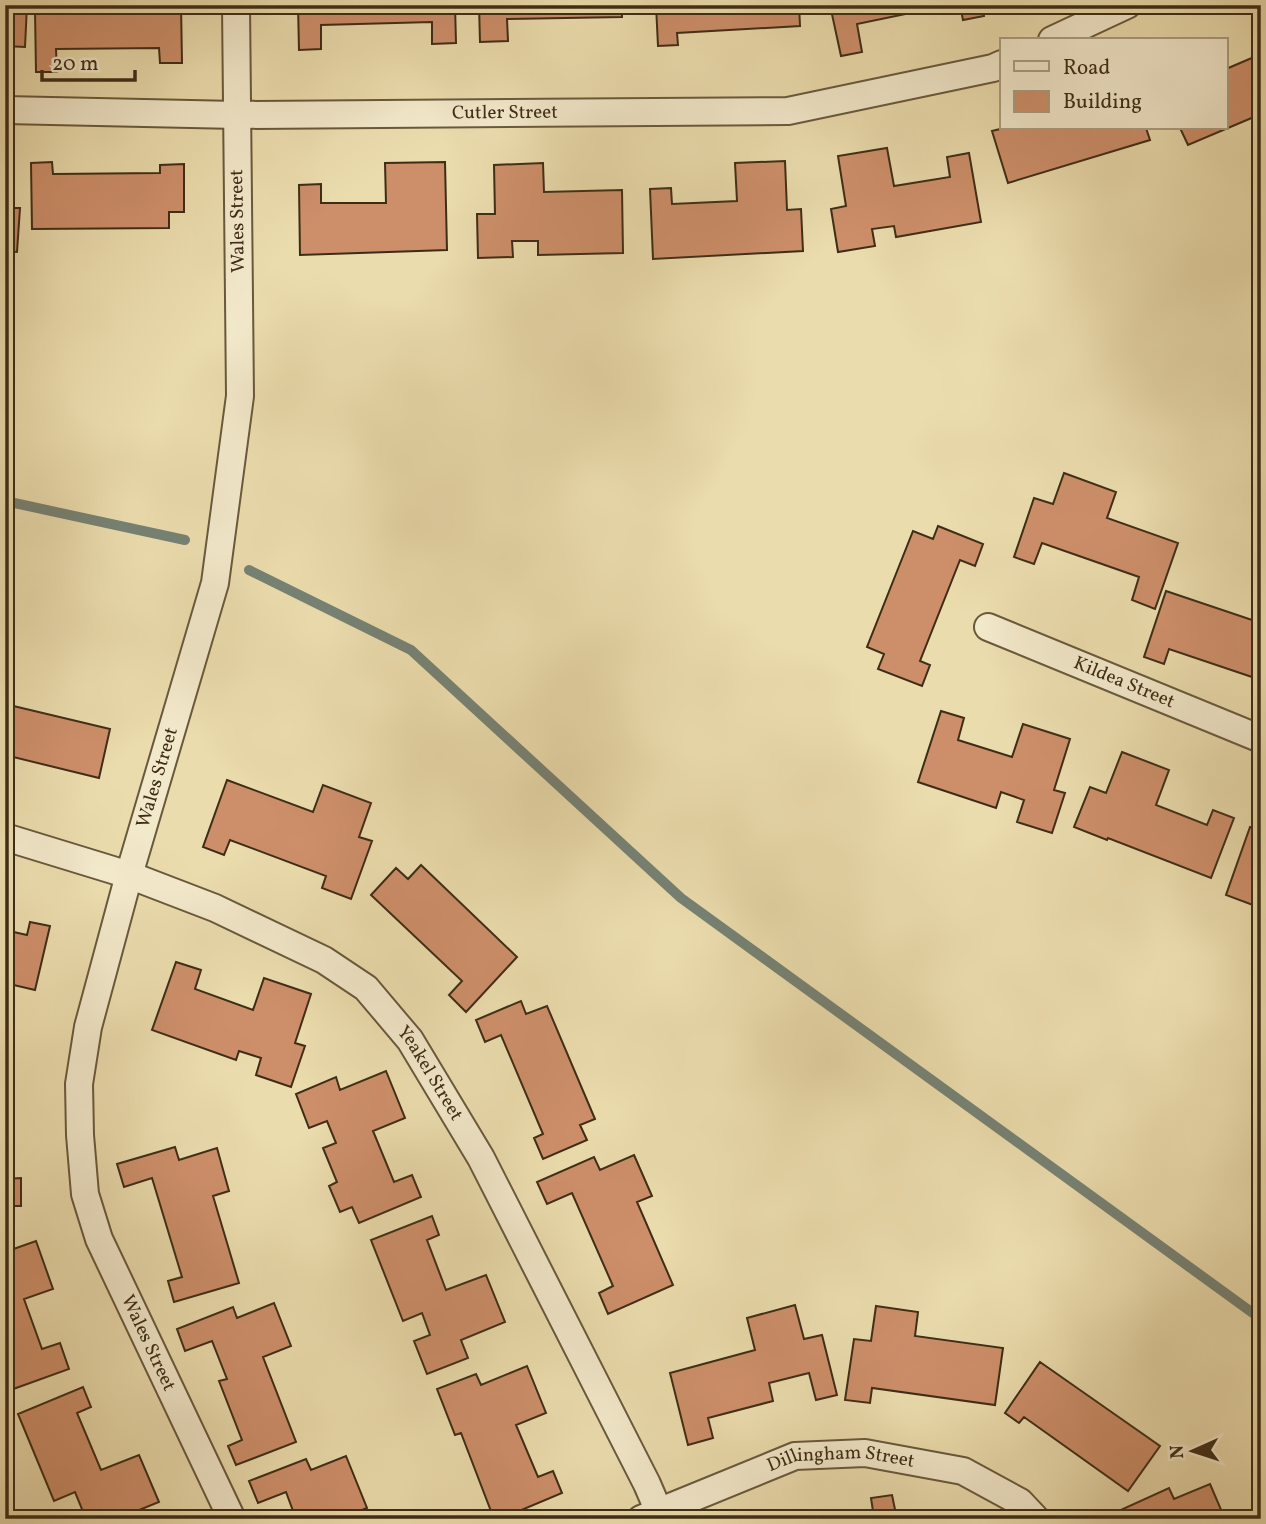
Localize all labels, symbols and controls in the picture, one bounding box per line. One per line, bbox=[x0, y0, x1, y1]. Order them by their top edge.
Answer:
scale bar bbox=[42, 38, 135, 82]
legend bbox=[1000, 38, 1228, 130]
text: 20 m bbox=[52, 50, 98, 79]
text: Road bbox=[1063, 54, 1110, 83]
text: Building bbox=[1063, 88, 1142, 117]
street label: Cutler Street bbox=[452, 100, 558, 126]
street label: Wales Street bbox=[224, 169, 252, 273]
street label: Kildea Street bbox=[1069, 650, 1179, 715]
street label: Wales Street bbox=[131, 724, 185, 831]
street label: Yeakel Street bbox=[391, 1020, 469, 1126]
street label: Wales Street bbox=[114, 1291, 182, 1396]
north arrow bbox=[1158, 1416, 1228, 1486]
street label: Dillingham Street bbox=[763, 1440, 917, 1479]
text: N bbox=[1165, 1444, 1191, 1459]

